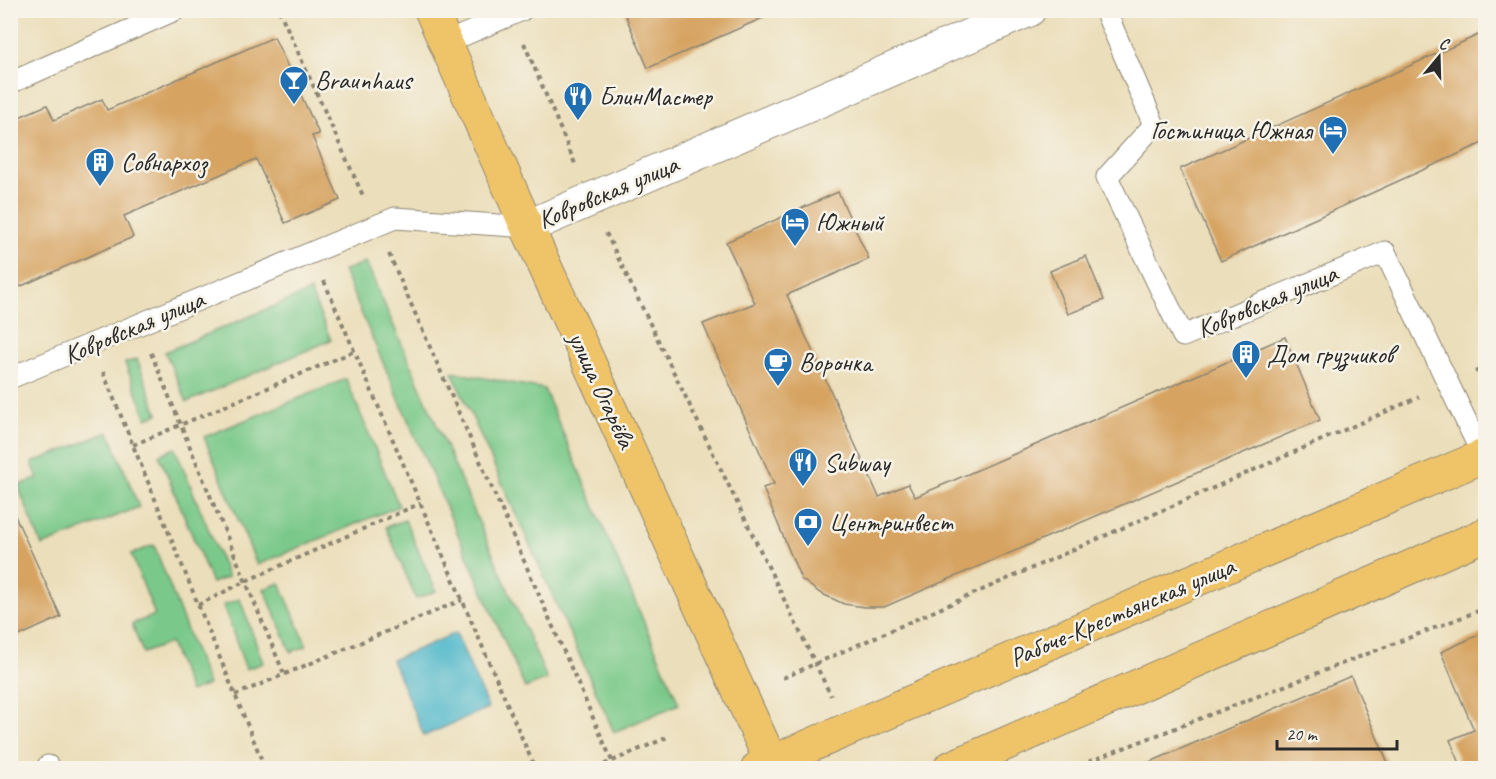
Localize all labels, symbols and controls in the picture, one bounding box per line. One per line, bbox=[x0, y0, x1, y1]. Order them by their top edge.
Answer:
north arrow bbox=[1409, 27, 1469, 87]
text: С bbox=[1437, 33, 1453, 55]
bar icon: Braunhaus bbox=[278, 64, 310, 106]
place label: Braunhaus bbox=[315, 64, 414, 97]
restaurant icon: БлинМастер bbox=[562, 80, 594, 122]
place label: БлинМастер bbox=[599, 80, 714, 113]
place label: Гостиница Южная bbox=[1151, 114, 1314, 147]
hotel icon: Гостиница Южная bbox=[1317, 114, 1349, 156]
building icon: Совнархоз bbox=[84, 146, 116, 188]
place label: Совнархоз bbox=[121, 146, 209, 179]
street label: Ковровская улица bbox=[533, 147, 685, 236]
hotel icon: Южный bbox=[779, 206, 811, 248]
place label: Южный bbox=[816, 206, 886, 239]
street label: Ковровская улица bbox=[1192, 256, 1344, 345]
street label: Ковровская улица bbox=[59, 282, 211, 371]
street label: улица Огарёва bbox=[560, 325, 644, 455]
building icon: Дом грузчиков bbox=[1230, 338, 1262, 380]
place label: Дом грузчиков bbox=[1267, 338, 1400, 372]
cafe icon: Воронка bbox=[762, 346, 794, 388]
place label: Воронка bbox=[799, 346, 874, 379]
restaurant icon: Subway bbox=[787, 446, 819, 488]
place label: Subway bbox=[824, 446, 892, 479]
bank icon: Центринвест bbox=[792, 506, 824, 548]
place label: Центринвест bbox=[829, 506, 954, 539]
street label: Рабоче-Крестьянская улица bbox=[1004, 549, 1241, 674]
scale bar bbox=[1277, 713, 1397, 751]
text: 20 m bbox=[1286, 723, 1319, 745]

